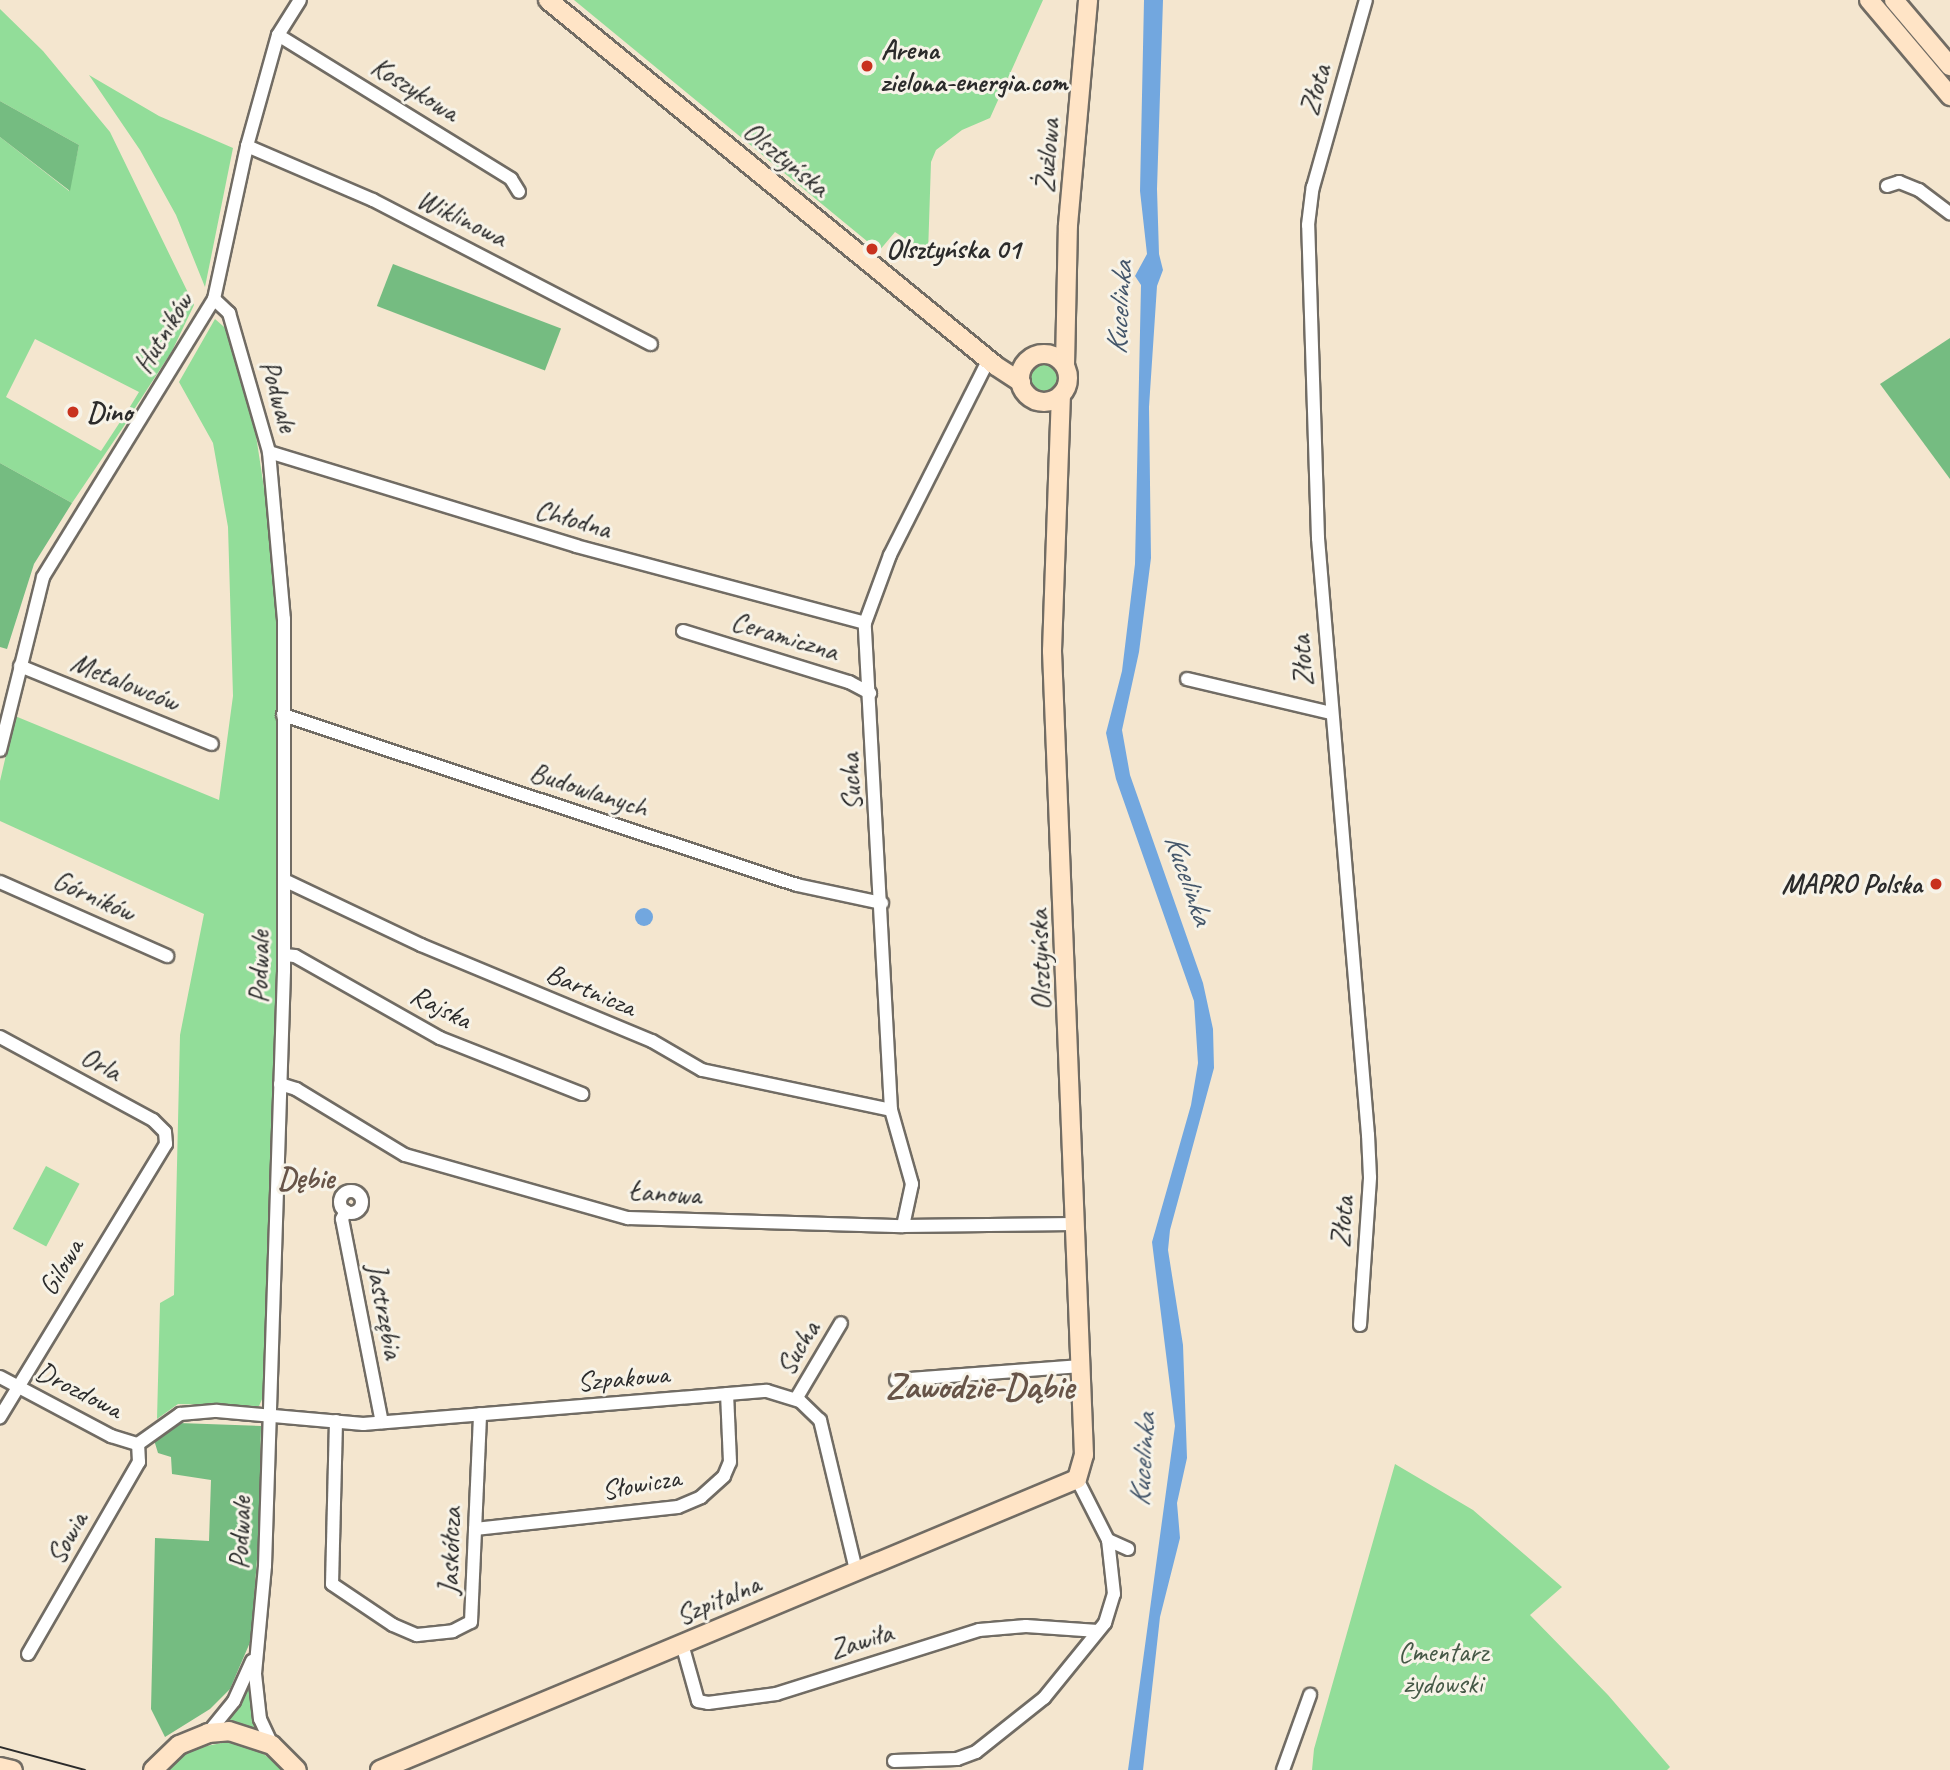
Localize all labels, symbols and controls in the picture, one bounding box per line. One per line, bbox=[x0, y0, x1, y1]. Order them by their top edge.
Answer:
place label: Arena zielona-energia.com bbox=[881, 33, 1067, 99]
street label: Koszykowa bbox=[365, 49, 465, 129]
marker: Arena zielona-energia.com bbox=[859, 58, 875, 74]
street label: Złota bbox=[1292, 61, 1338, 119]
street label: Olsztyńska bbox=[736, 114, 836, 204]
street label: Żużlowa bbox=[1028, 118, 1066, 194]
street label: Wiklinowa bbox=[412, 182, 512, 254]
place label: Olsztyńska 01 bbox=[886, 232, 1020, 266]
marker: Olsztyńska 01 bbox=[864, 241, 880, 257]
water label: Kucelinka bbox=[1098, 260, 1140, 356]
street label: Hutników bbox=[126, 287, 200, 379]
street label: Podwale bbox=[253, 356, 305, 436]
place label: Dino bbox=[87, 395, 132, 429]
marker: Dino bbox=[65, 404, 81, 420]
street label: Chłodna bbox=[531, 492, 615, 546]
street label: Ceramiczna bbox=[727, 604, 843, 668]
street label: Złota bbox=[1283, 634, 1321, 688]
street label: Metalowców bbox=[66, 645, 184, 719]
street label: Sucha bbox=[833, 753, 869, 811]
street label: Budowlanych bbox=[526, 755, 652, 825]
water label: Kucelinka bbox=[1157, 829, 1221, 929]
street label: Górników bbox=[48, 863, 140, 929]
place label: MAPRO Polska bbox=[1781, 867, 1922, 901]
marker: MAPRO Polska bbox=[1928, 876, 1944, 892]
street label: Olsztyńska bbox=[1021, 909, 1059, 1011]
street label: Podwale bbox=[242, 930, 276, 1004]
street label: Bartnicza bbox=[541, 956, 641, 1024]
street label: Rajska bbox=[405, 978, 477, 1036]
street label: Orla bbox=[75, 1040, 127, 1088]
district label: Dębie bbox=[278, 1160, 334, 1196]
street label: Łanowa bbox=[628, 1174, 702, 1212]
street label: Złota bbox=[1323, 1195, 1361, 1249]
street label: Gilowa bbox=[31, 1233, 91, 1301]
street label: Jastrzębia bbox=[359, 1261, 411, 1361]
street label: Sucha bbox=[769, 1315, 827, 1381]
street label: Drozdowa bbox=[30, 1354, 128, 1426]
street label: Szpakowa bbox=[576, 1357, 670, 1399]
district label: Zawodzie-Dąbie bbox=[886, 1366, 1074, 1408]
water label: Kucelinka bbox=[1121, 1412, 1163, 1508]
street label: Słowicza bbox=[599, 1461, 683, 1507]
street label: Podwale bbox=[222, 1496, 258, 1570]
street label: Sowia bbox=[39, 1506, 95, 1570]
street label: Jaskółcza bbox=[432, 1507, 468, 1595]
street label: Szpitalna bbox=[671, 1567, 765, 1633]
street label: Zawiła bbox=[825, 1616, 897, 1666]
park label: Cmentarz żydowski bbox=[1398, 1635, 1488, 1701]

